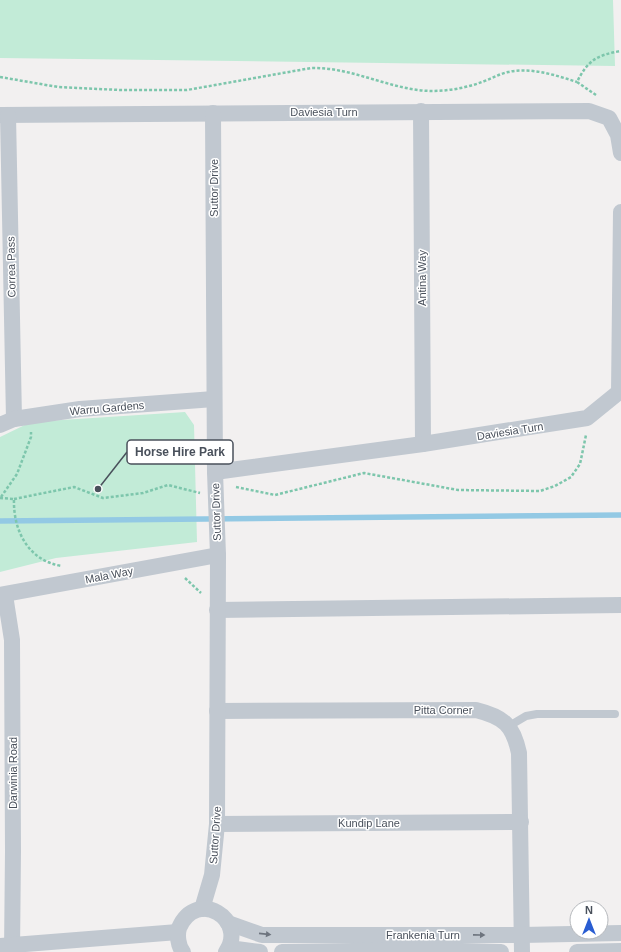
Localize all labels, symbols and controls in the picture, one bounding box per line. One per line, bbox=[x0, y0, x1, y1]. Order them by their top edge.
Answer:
street label: Daviesia Turn bbox=[290, 106, 358, 118]
street label: Suttor Drive bbox=[208, 159, 220, 217]
street label: Correa Pass bbox=[4, 236, 18, 298]
street label: Antina Way bbox=[416, 250, 428, 306]
street label: Warru Gardens bbox=[69, 399, 145, 417]
street label: Daviesia Turn bbox=[476, 420, 544, 442]
callout: Horse Hire Park bbox=[127, 440, 233, 464]
text: Horse Hire Park bbox=[135, 445, 225, 459]
street label: Suttor Drive bbox=[209, 483, 223, 541]
street label: Mala Way bbox=[84, 564, 134, 586]
street label: Pitta Corner bbox=[414, 704, 473, 716]
street label: Darwinia Road bbox=[7, 737, 19, 809]
street label: Suttor Drive bbox=[207, 806, 223, 864]
street label: Kundip Lane bbox=[338, 817, 400, 829]
north arrow bbox=[569, 900, 609, 940]
text: N bbox=[585, 904, 593, 916]
street label: Frankenia Turn bbox=[386, 929, 460, 941]
one-way arrow bbox=[259, 931, 271, 938]
one-way arrow bbox=[473, 932, 486, 938]

